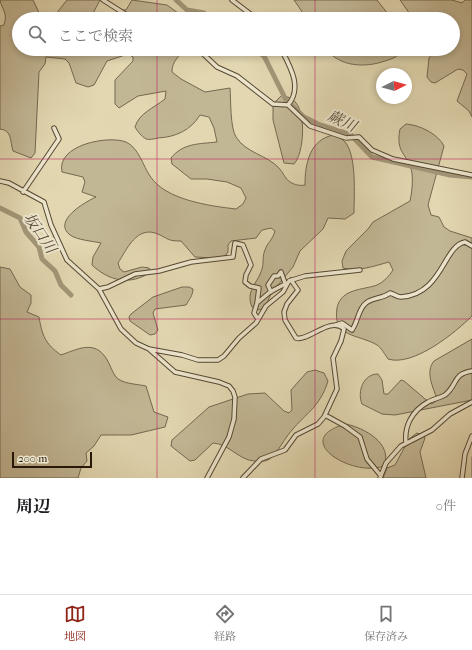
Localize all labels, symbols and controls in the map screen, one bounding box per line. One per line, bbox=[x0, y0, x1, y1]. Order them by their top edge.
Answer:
search box bbox=[12, 12, 460, 56]
icon: search bbox=[26, 23, 48, 45]
text: ここで検索 bbox=[58, 27, 133, 45]
north arrow bbox=[376, 68, 412, 104]
water label: 蕨川 bbox=[325, 107, 361, 136]
water label: 坂口川 bbox=[20, 209, 61, 258]
scale bar bbox=[12, 450, 92, 469]
text: 200 m bbox=[18, 452, 47, 465]
text: 周辺 bbox=[16, 496, 50, 516]
text: 0件 bbox=[436, 498, 456, 513]
tab: 地図 bbox=[64, 603, 86, 643]
tab: 経路 bbox=[214, 603, 236, 643]
tab: 保存済み bbox=[364, 603, 408, 643]

